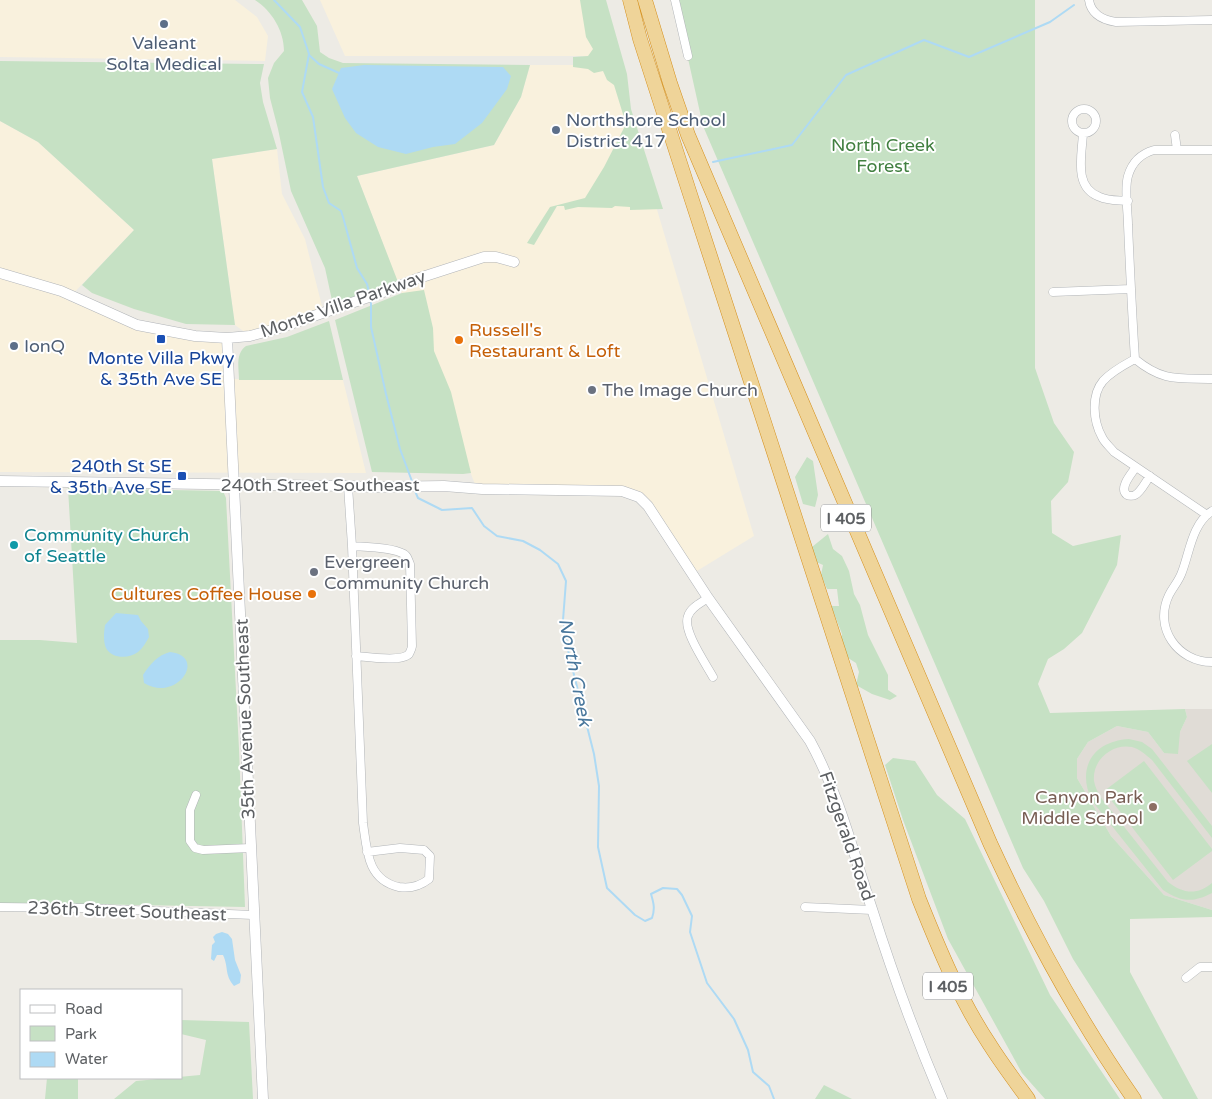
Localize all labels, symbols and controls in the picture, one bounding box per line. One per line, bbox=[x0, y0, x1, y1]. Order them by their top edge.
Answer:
marker: Valeant Solta Medical bbox=[158, 18, 170, 30]
place label: Valeant Solta Medical bbox=[106, 32, 222, 75]
place label: Northshore School District 417 bbox=[566, 109, 726, 152]
marker: Northshore School District 417 bbox=[550, 124, 562, 136]
park label: North Creek Forest bbox=[831, 134, 935, 177]
street label: Monte Villa Parkway bbox=[258, 265, 429, 343]
place label: Russell's Restaurant & Loft bbox=[469, 319, 621, 362]
marker: Monte Villa Pkwy & 35th Ave SE bbox=[155, 333, 167, 345]
marker: Russell's Restaurant & Loft bbox=[453, 334, 465, 346]
place label: IonQ bbox=[24, 335, 65, 357]
marker: IonQ bbox=[8, 340, 20, 352]
place label: Monte Villa Pkwy & 35th Ave SE bbox=[88, 347, 235, 390]
place label: The Image Church bbox=[602, 379, 758, 401]
marker: The Image Church bbox=[586, 384, 598, 396]
place label: 240th St SE & 35th Ave SE bbox=[49, 455, 172, 498]
marker: 240th St SE & 35th Ave SE bbox=[176, 470, 188, 482]
street label: 240th Street Southeast bbox=[220, 474, 420, 496]
road number: I 405 bbox=[821, 504, 871, 532]
place label: Community Church of Seattle bbox=[24, 524, 189, 567]
marker: Community Church of Seattle bbox=[8, 539, 20, 551]
place label: Evergreen Community Church bbox=[324, 551, 489, 594]
marker: Evergreen Community Church bbox=[308, 566, 320, 578]
place label: Cultures Coffee House bbox=[111, 583, 302, 605]
marker: Cultures Coffee House bbox=[306, 588, 318, 600]
water label: North Creek bbox=[554, 616, 597, 730]
street label: 35th Avenue Southeast bbox=[230, 618, 259, 820]
street label: Fitzgerald Road bbox=[815, 768, 879, 904]
place label: Canyon Park Middle School bbox=[1021, 786, 1143, 829]
marker: Canyon Park Middle School bbox=[1147, 801, 1159, 813]
street label: 236th Street Southeast bbox=[27, 897, 227, 925]
road number: I 405 bbox=[923, 972, 973, 999]
legend bbox=[20, 989, 182, 1079]
text: Road bbox=[65, 1000, 103, 1018]
text: Park bbox=[65, 1025, 97, 1043]
text: Water bbox=[65, 1050, 108, 1068]

